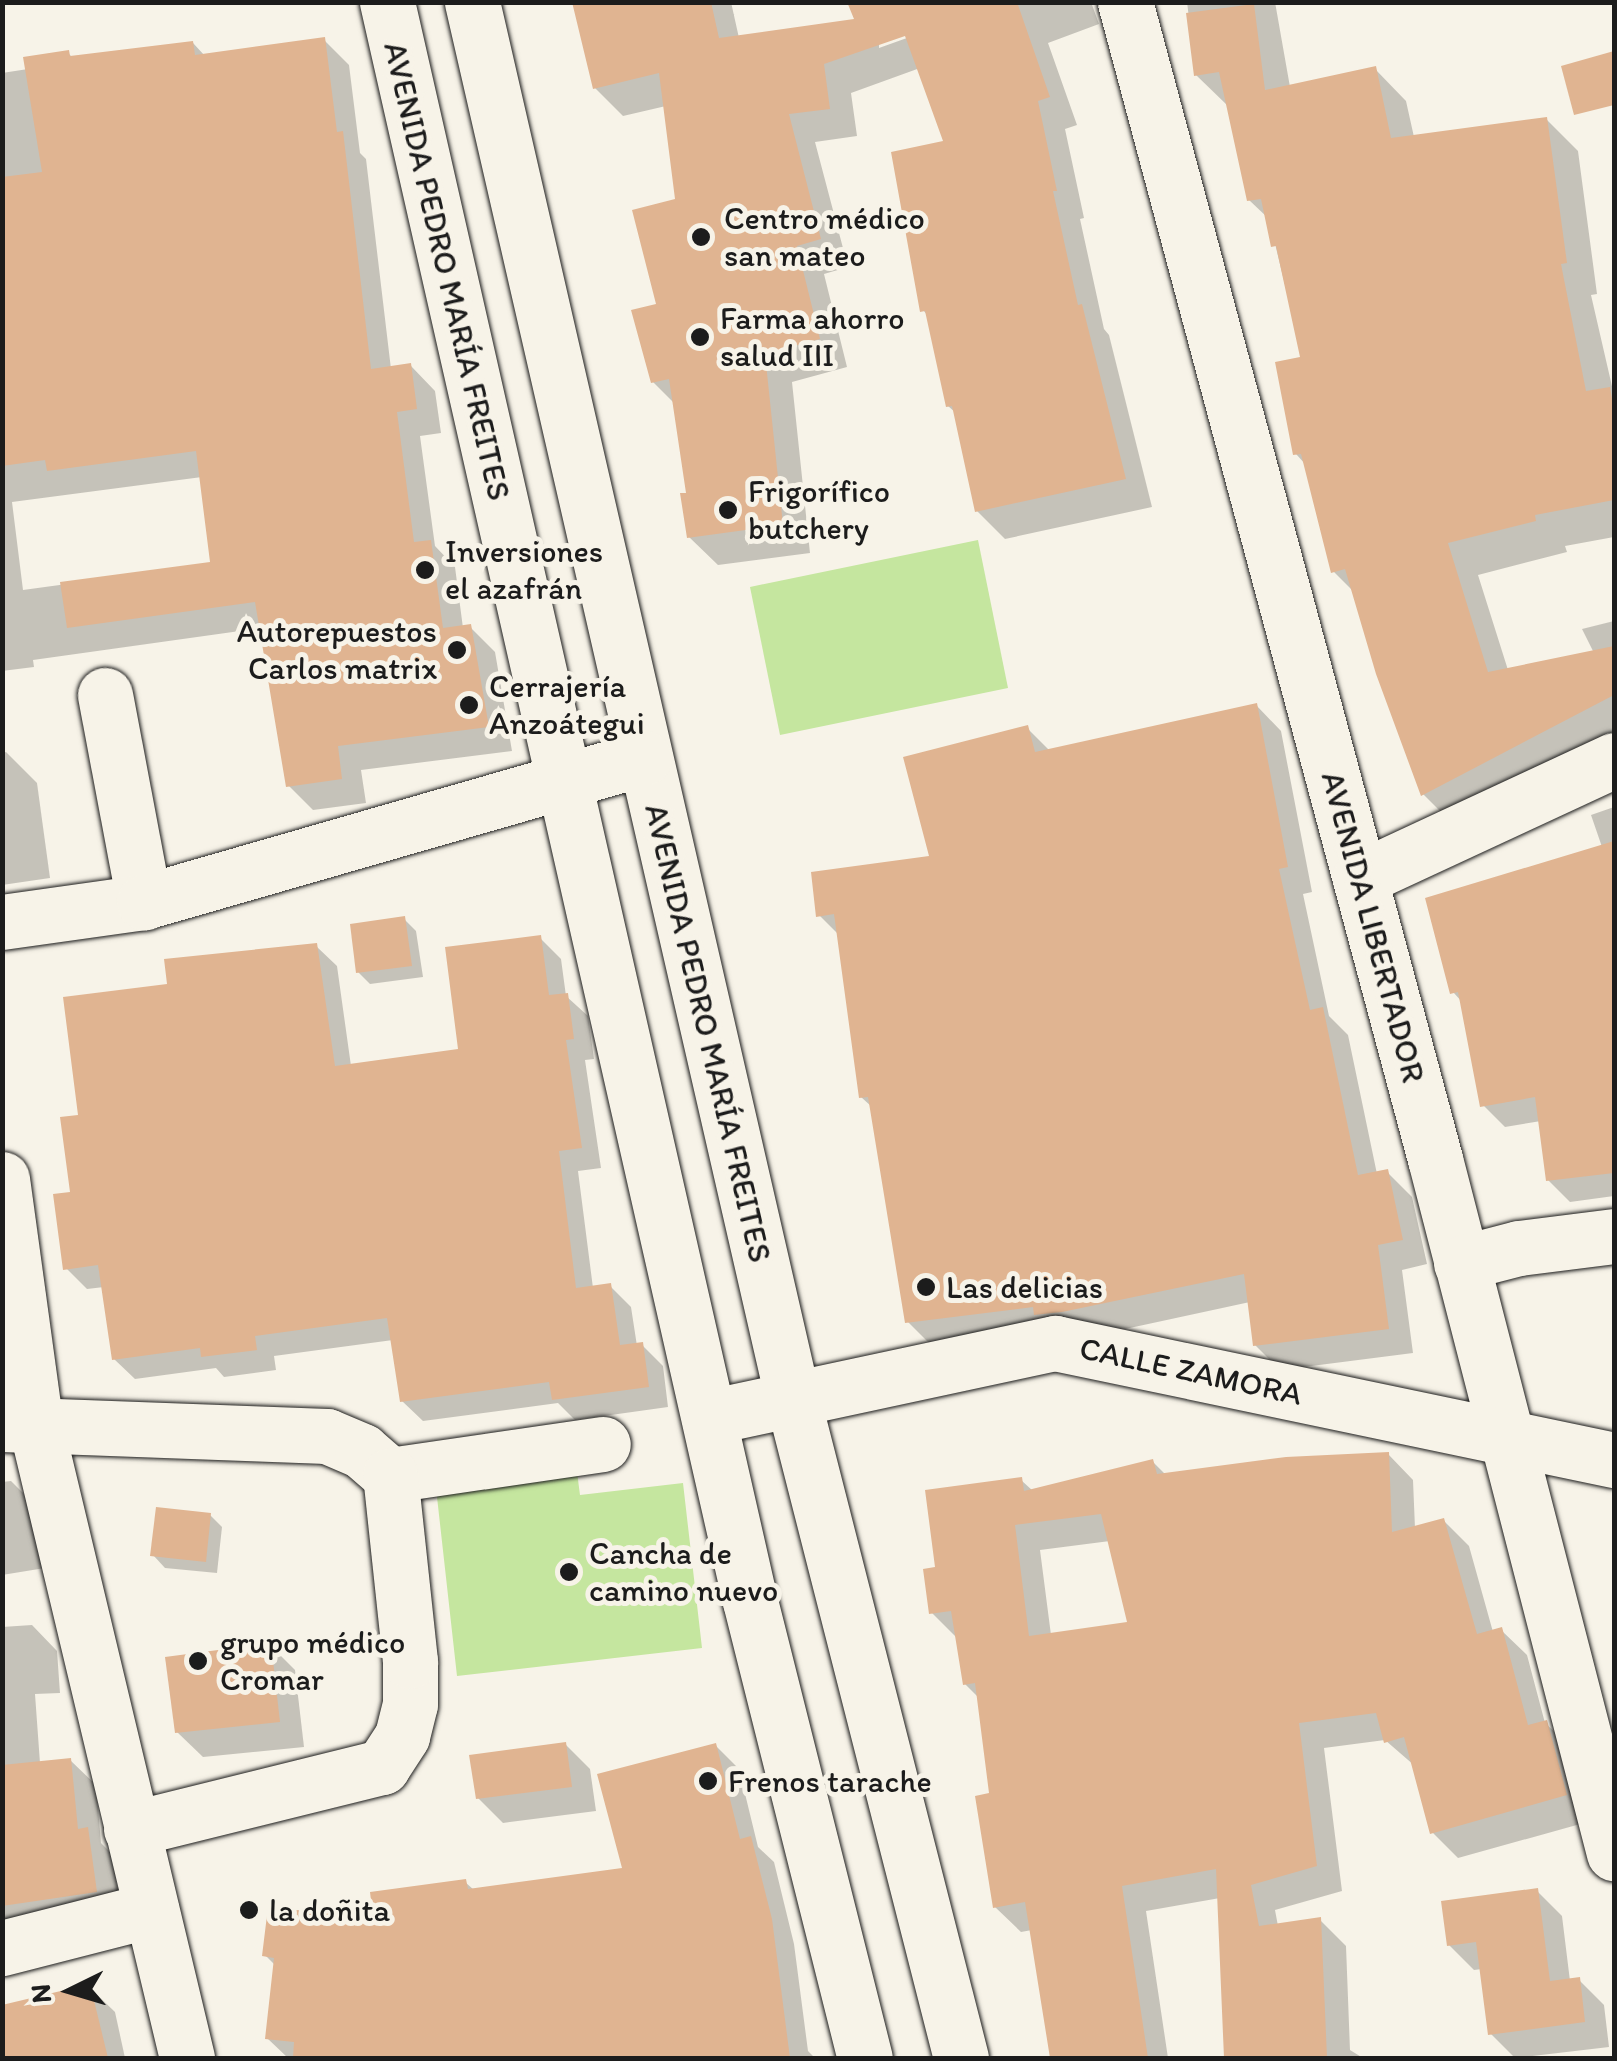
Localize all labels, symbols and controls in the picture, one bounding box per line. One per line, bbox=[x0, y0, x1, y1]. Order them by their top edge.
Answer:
street label: AVENIDA PEDRO MARÍA FREITES bbox=[376, 40, 518, 502]
place label: Centro médico san mateo bbox=[724, 200, 925, 275]
marker: Centro médico san mateo bbox=[688, 224, 714, 250]
place label: Farma ahorro salud III bbox=[720, 300, 905, 375]
marker: Farma ahorro salud III bbox=[689, 326, 711, 348]
place label: Frigorífico butchery bbox=[748, 473, 890, 548]
marker: Frigorífico butchery bbox=[717, 499, 739, 521]
place label: Inversiones el azafrán bbox=[445, 533, 603, 608]
marker: Inversiones el azafrán bbox=[414, 559, 436, 581]
place label: Autorepuestos Carlos matrix bbox=[237, 613, 437, 688]
marker: Autorepuestos Carlos matrix bbox=[446, 639, 468, 661]
place label: Cerrajería Anzoátegui bbox=[489, 668, 645, 743]
marker: Cerrajería Anzoátegui bbox=[458, 694, 480, 716]
street label: AVENIDA LIBERTADOR bbox=[1312, 765, 1434, 1089]
street label: AVENIDA PEDRO MARÍA FREITES bbox=[637, 802, 779, 1264]
place label: Las delicias bbox=[946, 1268, 1104, 1306]
marker: Las delicias bbox=[915, 1276, 937, 1298]
street label: CALLE ZAMORA bbox=[1076, 1329, 1306, 1413]
place label: Cancha de camino nuevo bbox=[589, 1535, 778, 1610]
marker: Cancha de camino nuevo bbox=[558, 1561, 580, 1583]
place label: grupo médico Cromar bbox=[220, 1624, 405, 1699]
marker: grupo médico Cromar bbox=[185, 1648, 211, 1674]
place label: Frenos tarache bbox=[728, 1762, 931, 1800]
marker: Frenos tarache bbox=[697, 1770, 719, 1792]
place label: la doñita bbox=[269, 1891, 391, 1929]
marker: la doñita bbox=[238, 1899, 260, 1921]
north arrow bbox=[20, 1941, 120, 2041]
text: N bbox=[22, 1983, 58, 2005]

